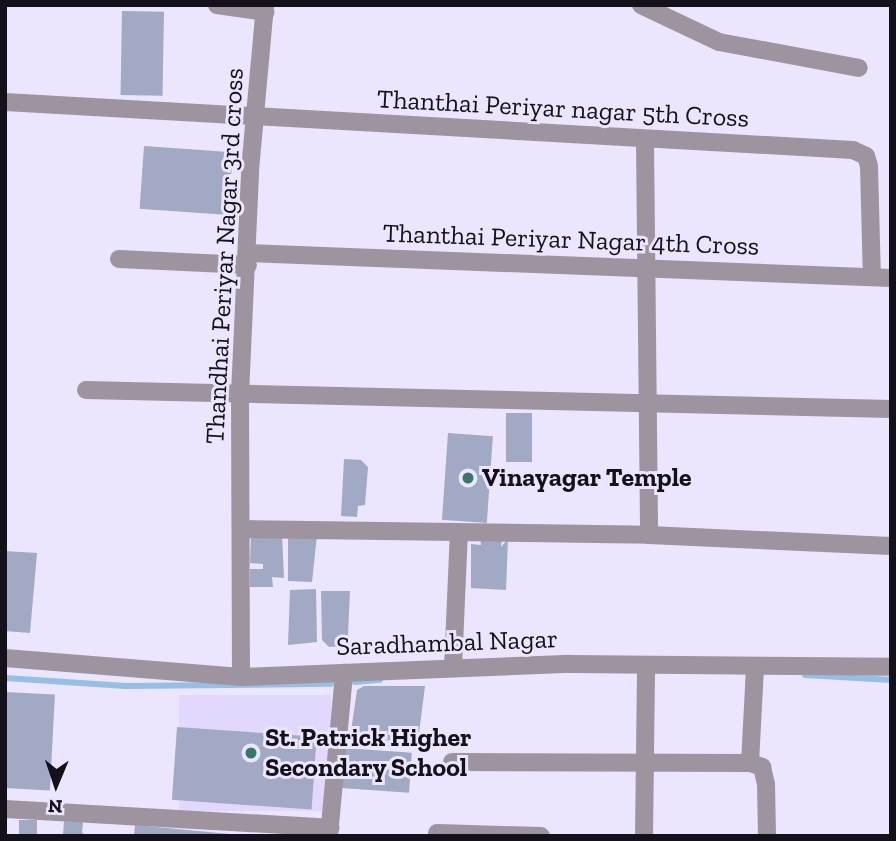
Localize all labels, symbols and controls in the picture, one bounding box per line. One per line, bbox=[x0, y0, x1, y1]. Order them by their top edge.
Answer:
street label: Thandhai Periyar Nagar 3rd cross bbox=[200, 67, 250, 445]
street label: Thanthai Periyar nagar 5th Cross bbox=[376, 84, 750, 134]
street label: Thanthai Periyar Nagar 4th Cross bbox=[382, 218, 760, 262]
place label: Vinayagar Temple bbox=[482, 462, 692, 494]
marker: Vinayagar Temple bbox=[460, 470, 476, 486]
street label: Saradhambal Nagar bbox=[336, 624, 558, 662]
place label: St. Patrick Higher Secondary School bbox=[265, 722, 472, 784]
marker: St. Patrick Higher Secondary School bbox=[243, 745, 259, 761]
north arrow bbox=[21, 750, 91, 820]
text: N bbox=[48, 795, 63, 818]

